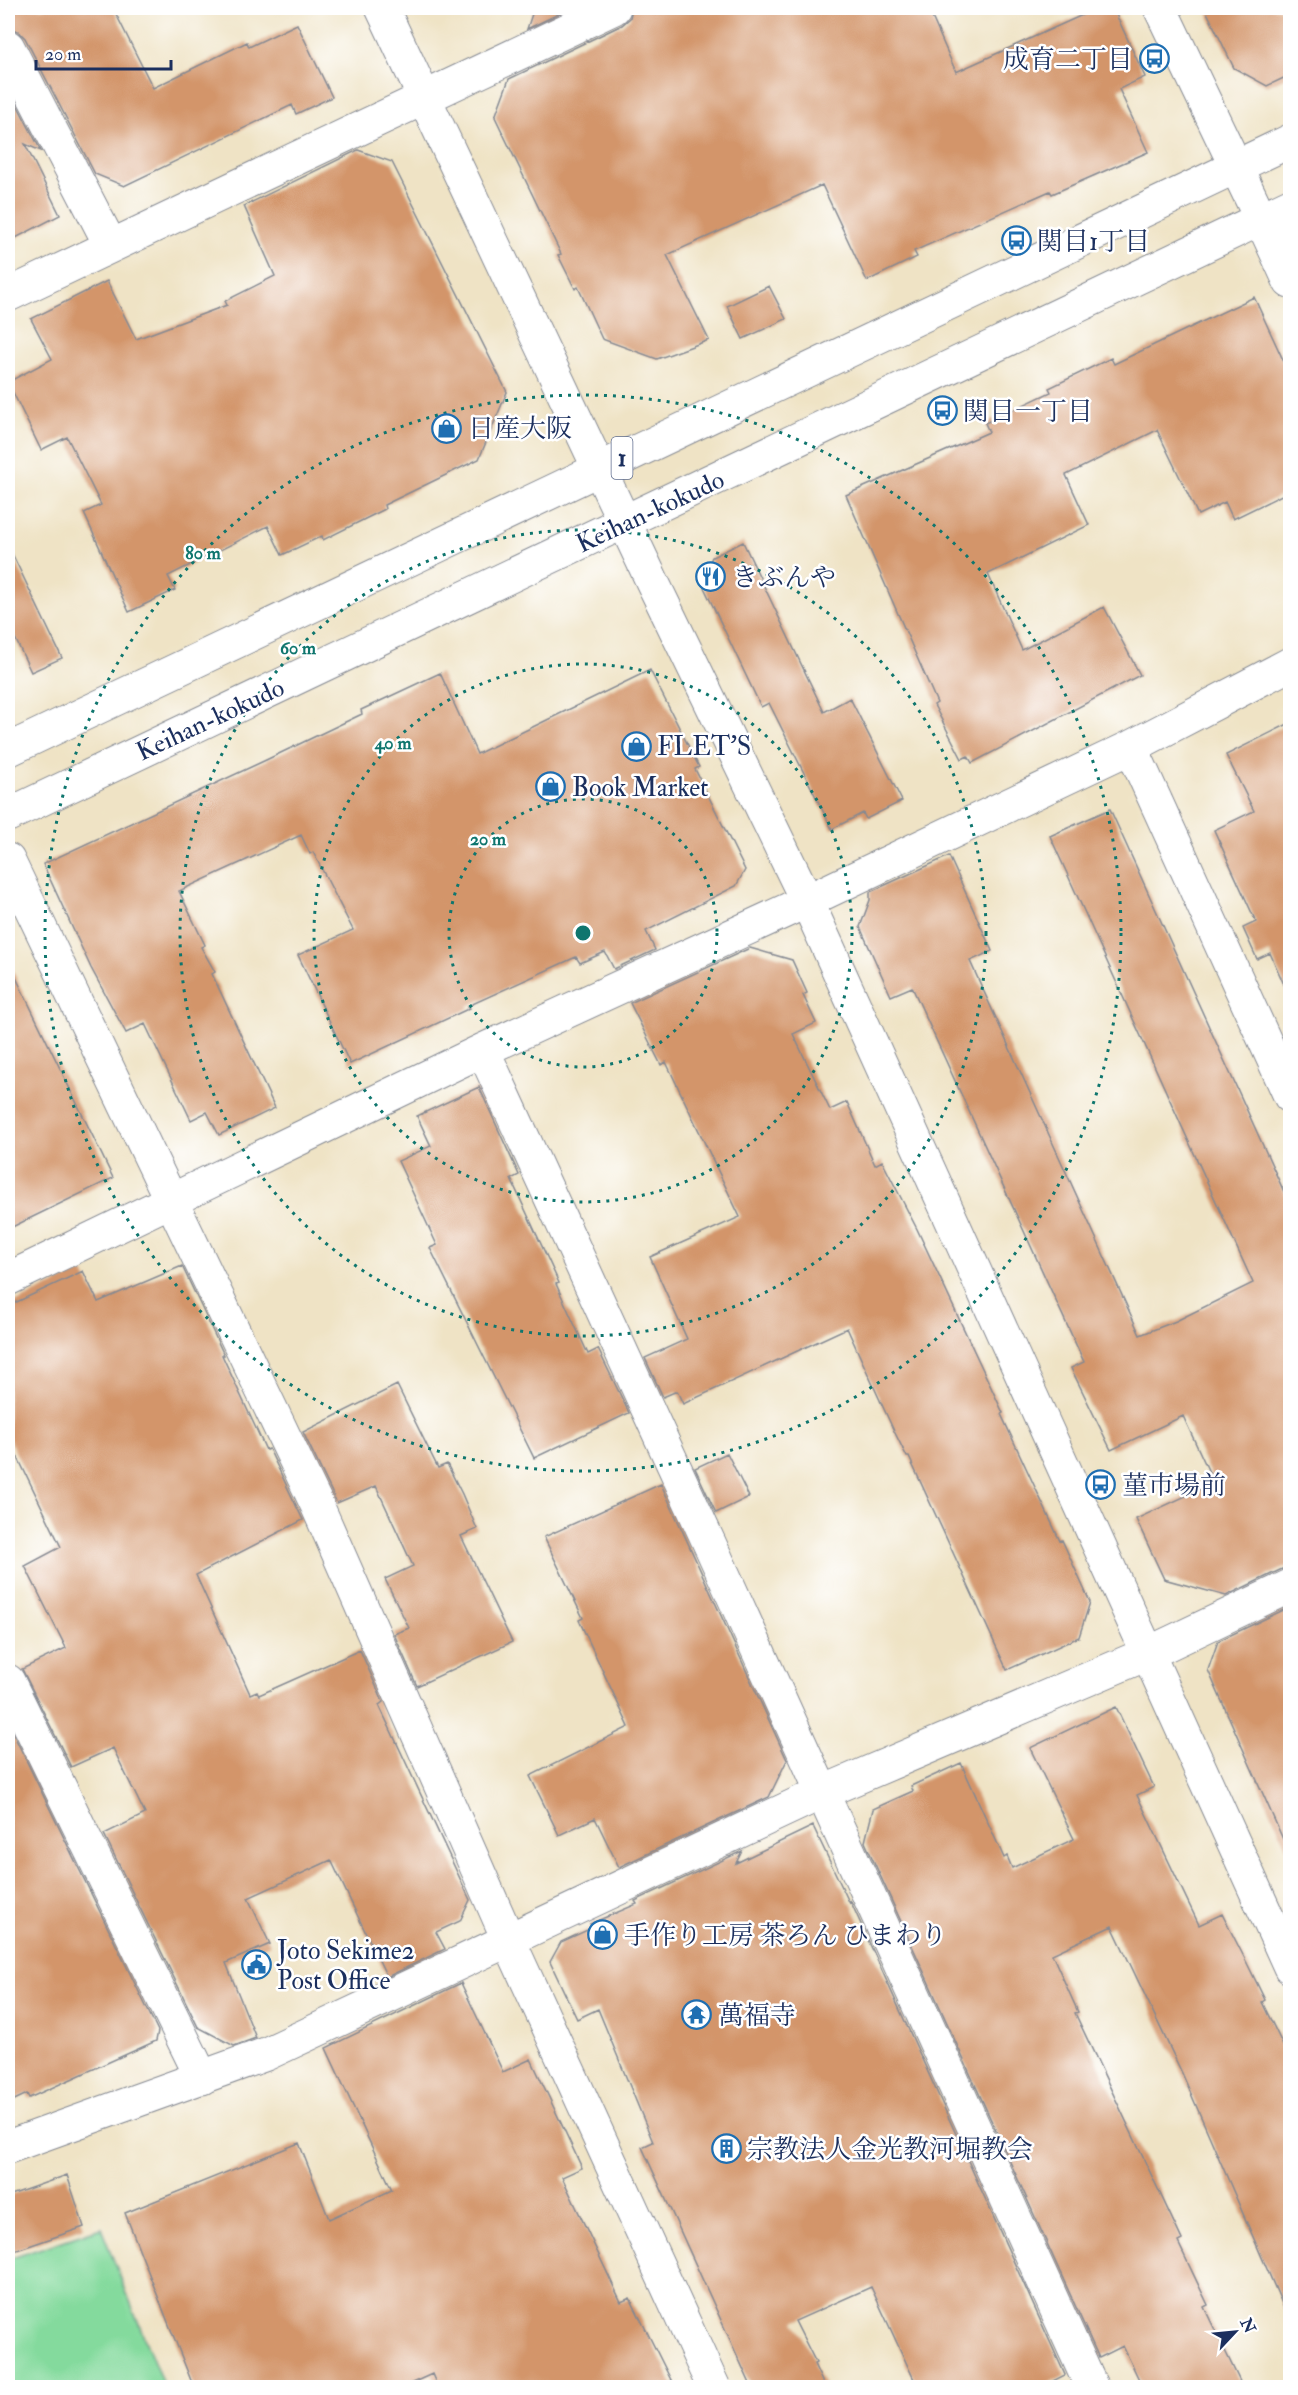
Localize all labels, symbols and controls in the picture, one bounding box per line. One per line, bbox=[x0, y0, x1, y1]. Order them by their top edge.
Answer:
scale bar bbox=[36, 33, 171, 71]
text: 20 m bbox=[45, 43, 81, 66]
bus stop icon: 成育二丁目 bbox=[1138, 43, 1170, 75]
place label: 成育二丁目 bbox=[1003, 44, 1133, 76]
bus stop icon: 関目1丁目 bbox=[1000, 225, 1032, 257]
place label: 関目1丁目 bbox=[1037, 226, 1150, 258]
bus stop icon: 関目一丁目 bbox=[926, 395, 958, 427]
place label: 関目一丁目 bbox=[963, 396, 1093, 428]
shop icon: 日産大阪 bbox=[431, 412, 463, 444]
place label: 日産大阪 bbox=[468, 413, 572, 445]
road number: 1 bbox=[612, 437, 632, 479]
street label: Keihan-kokudo bbox=[571, 464, 730, 560]
text: 80 m bbox=[185, 542, 222, 565]
restaurant icon: きぶんや bbox=[695, 561, 727, 593]
place label: きぶんや bbox=[732, 562, 836, 594]
text: 60 m bbox=[280, 637, 317, 660]
street label: Keihan-kokudo bbox=[131, 672, 290, 768]
shop icon: FLET'S bbox=[620, 730, 652, 762]
place label: FLET'S bbox=[657, 731, 751, 763]
text: 40 m bbox=[374, 732, 412, 755]
shop icon: Book Market bbox=[535, 771, 567, 803]
place label: Book Market bbox=[572, 772, 709, 804]
text: 20 m bbox=[470, 828, 507, 851]
centre of rings bbox=[573, 923, 593, 943]
bus stop icon: 菫市場前 bbox=[1085, 1469, 1117, 1501]
place label: 菫市場前 bbox=[1122, 1470, 1226, 1502]
shop icon: 手作り工房 茶ろん ひまわり bbox=[587, 1919, 619, 1951]
place label: 手作り工房 茶ろん ひまわり bbox=[624, 1920, 947, 1952]
place label: Joto Sekime2 Post Office bbox=[276, 1935, 415, 1997]
public building icon: Joto Sekime2 Post Office bbox=[240, 1949, 272, 1981]
temple icon: 萬福寺 bbox=[681, 1999, 713, 2031]
place label: 萬福寺 bbox=[718, 2000, 796, 2032]
building icon: 宗教法人金光教河堀教会 bbox=[710, 2133, 742, 2165]
place label: 宗教法人金光教河堀教会 bbox=[747, 2134, 1033, 2166]
north arrow bbox=[1205, 2302, 1265, 2362]
text: N bbox=[1235, 2314, 1260, 2337]

